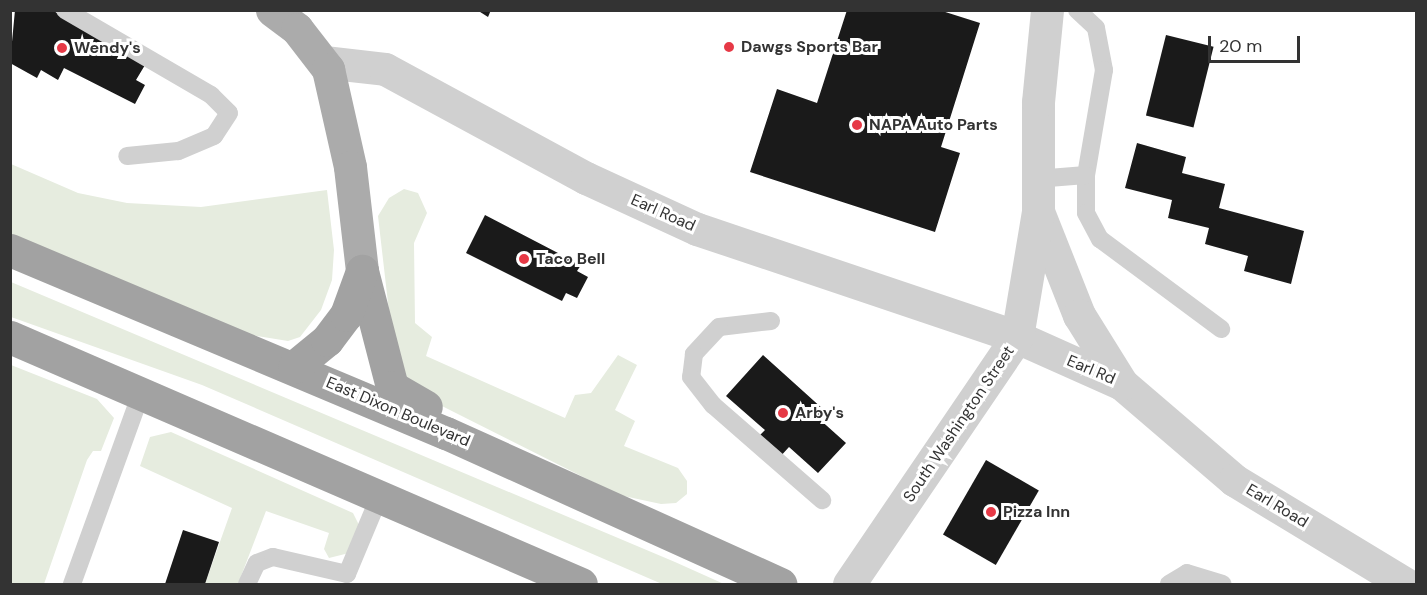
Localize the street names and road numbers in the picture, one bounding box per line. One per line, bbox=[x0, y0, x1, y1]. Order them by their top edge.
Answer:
street label: Earl Road bbox=[628, 190, 698, 236]
street label: South Washington Street bbox=[899, 342, 1019, 506]
street label: Earl Rd bbox=[1064, 351, 1118, 389]
street label: East Dixon Boulevard bbox=[323, 373, 473, 451]
street label: Earl Road bbox=[1243, 480, 1311, 532]

